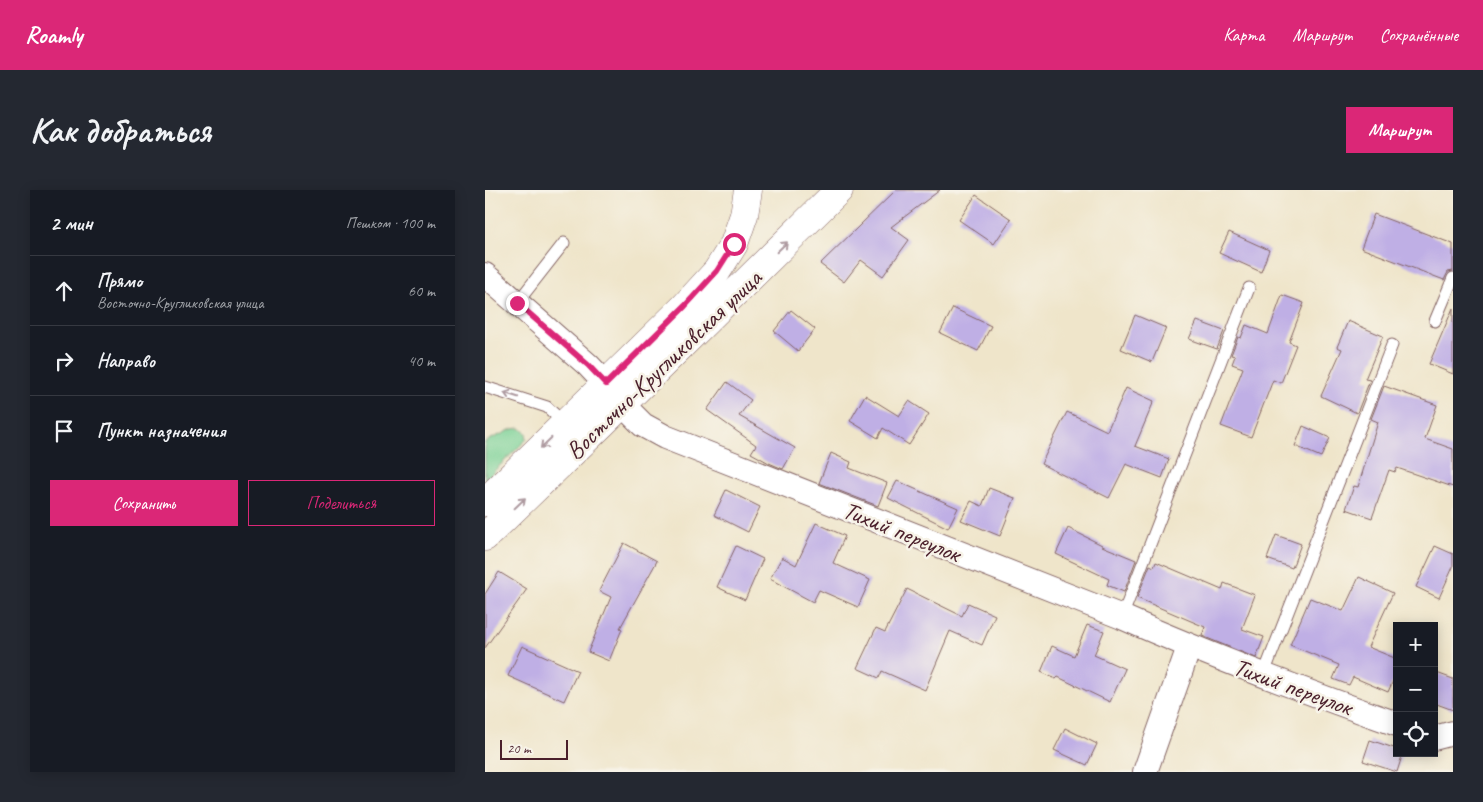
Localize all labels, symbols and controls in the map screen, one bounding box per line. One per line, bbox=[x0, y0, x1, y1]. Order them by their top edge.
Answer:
text: Roamly bbox=[25, 20, 82, 50]
text: Карта bbox=[1223, 24, 1264, 46]
text: Маршрут bbox=[1292, 24, 1352, 46]
text: Сохранённые bbox=[1380, 24, 1458, 46]
button: Маршрут bbox=[1346, 107, 1453, 153]
text: Как добраться bbox=[30, 108, 211, 153]
text: 2 мин bbox=[50, 210, 93, 236]
text: Пешком · 100 m bbox=[346, 213, 435, 233]
route start bbox=[723, 233, 746, 256]
one-way arrow bbox=[775, 242, 787, 254]
street label: Восточно-Кругликовская улица bbox=[559, 261, 770, 467]
text: Прямо bbox=[97, 269, 142, 293]
icon: ahead bbox=[50, 277, 78, 305]
text: 60 m bbox=[408, 281, 435, 301]
route end bbox=[506, 292, 529, 315]
text: Восточно-Кругликовская улица bbox=[97, 293, 264, 313]
icon: right bbox=[50, 347, 78, 375]
text: Направо bbox=[97, 349, 155, 373]
text: 40 m bbox=[408, 351, 435, 371]
one-way arrow bbox=[504, 390, 520, 399]
icon: arrive bbox=[50, 417, 78, 445]
text: Пункт назначения bbox=[97, 419, 226, 443]
one-way arrow bbox=[540, 437, 552, 449]
button: Сохранить bbox=[50, 480, 238, 526]
button: Поделиться bbox=[248, 480, 435, 526]
street label: Тихий переулок bbox=[838, 494, 968, 571]
one-way arrow bbox=[514, 497, 526, 509]
map controls bbox=[1393, 622, 1438, 757]
button: + bbox=[1393, 622, 1438, 667]
street label: Тихий переулок bbox=[1229, 651, 1359, 724]
button: − bbox=[1393, 667, 1438, 712]
button: locate bbox=[1393, 712, 1438, 757]
scale bar bbox=[500, 737, 567, 760]
text: 20 m bbox=[507, 740, 531, 757]

